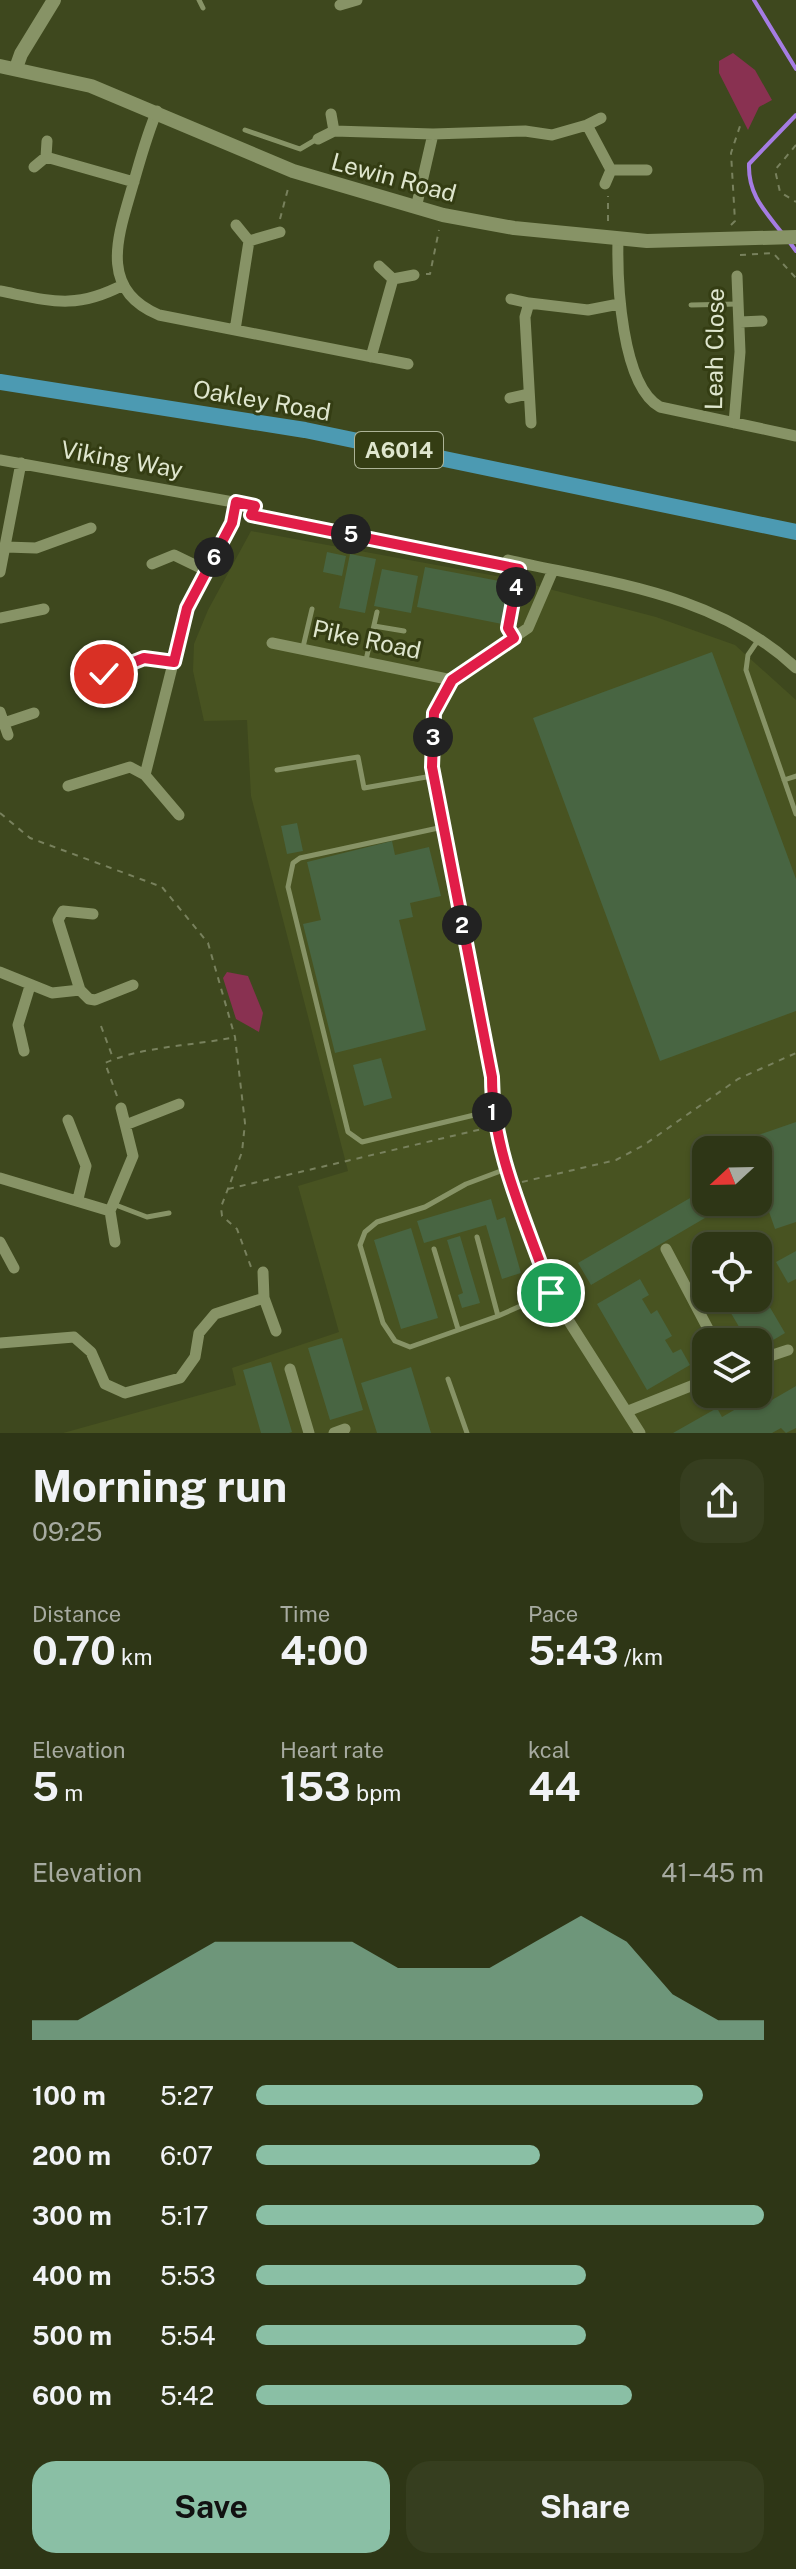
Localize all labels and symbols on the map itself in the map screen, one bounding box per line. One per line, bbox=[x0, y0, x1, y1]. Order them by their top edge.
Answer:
street label: Lewin Road bbox=[328, 147, 460, 207]
street label: Leah Close bbox=[699, 288, 729, 410]
street label: Oakley Road bbox=[191, 374, 333, 426]
road number: A6014 bbox=[355, 432, 443, 468]
street label: Viking Way bbox=[59, 434, 185, 484]
pin: 5 bbox=[331, 514, 371, 554]
pin: 6 bbox=[194, 537, 234, 577]
pin: 4 bbox=[496, 567, 536, 607]
street label: Pike Road bbox=[310, 614, 424, 664]
pin bbox=[70, 640, 138, 708]
pin: 3 bbox=[413, 717, 453, 757]
pin: 2 bbox=[442, 905, 482, 945]
pin: 1 bbox=[472, 1092, 512, 1132]
north arrow bbox=[692, 1136, 772, 1216]
pin bbox=[517, 1259, 585, 1327]

